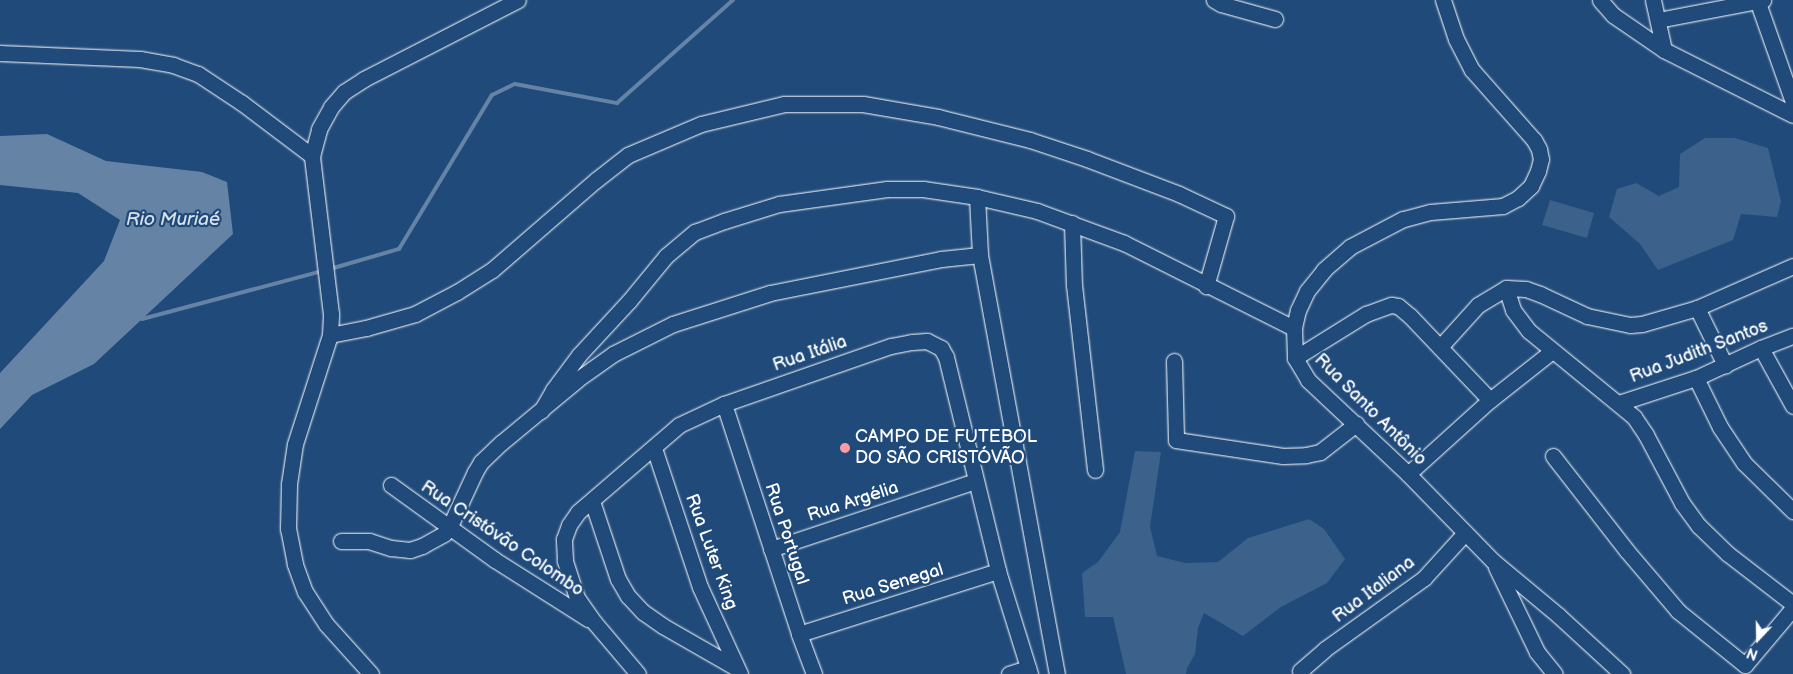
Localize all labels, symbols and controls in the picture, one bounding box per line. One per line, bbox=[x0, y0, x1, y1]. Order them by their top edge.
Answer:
water label: Rio Muriaé bbox=[126, 209, 220, 231]
street label: Rua Judith Santos bbox=[1626, 315, 1772, 389]
street label: Rua Itália bbox=[770, 331, 850, 377]
street label: Rua Santo Antônio bbox=[1309, 349, 1431, 471]
place label: CAMPO DE FUTEBOL DO SÃO CRISTÓVÃO bbox=[855, 427, 1037, 469]
marker: CAMPO DE FUTEBOL DO SÃO CRISTÓVÃO bbox=[839, 442, 851, 454]
street label: Rua Cristóvão Colombo bbox=[416, 476, 588, 602]
street label: Rua Argélia bbox=[805, 477, 901, 527]
street label: Rua Portugal bbox=[759, 481, 813, 587]
street label: Rua Luter King bbox=[680, 491, 742, 613]
street label: Rua Italiana bbox=[1329, 552, 1419, 628]
street label: Rua Senegal bbox=[840, 559, 946, 611]
north arrow bbox=[1733, 614, 1783, 664]
text: N bbox=[1744, 644, 1760, 663]

